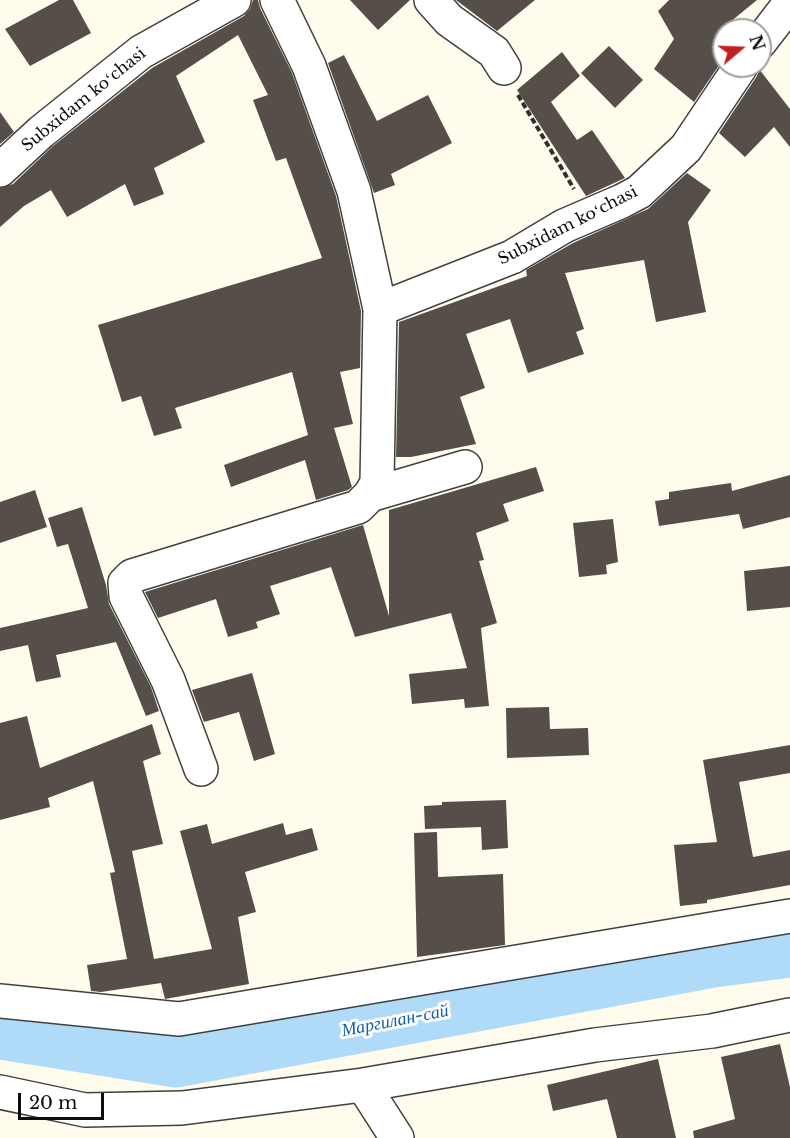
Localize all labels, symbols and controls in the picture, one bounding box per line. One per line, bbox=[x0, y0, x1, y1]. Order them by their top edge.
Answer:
north arrow bbox=[712, 18, 772, 78]
text: N bbox=[745, 32, 769, 53]
street label: Subxidam koʻchasi bbox=[18, 44, 150, 156]
street label: Subxidam koʻchasi bbox=[495, 182, 641, 270]
water label: Маргилан-сай bbox=[340, 1000, 450, 1042]
scale bar bbox=[21, 1081, 106, 1119]
text: 20 m bbox=[29, 1092, 77, 1114]

